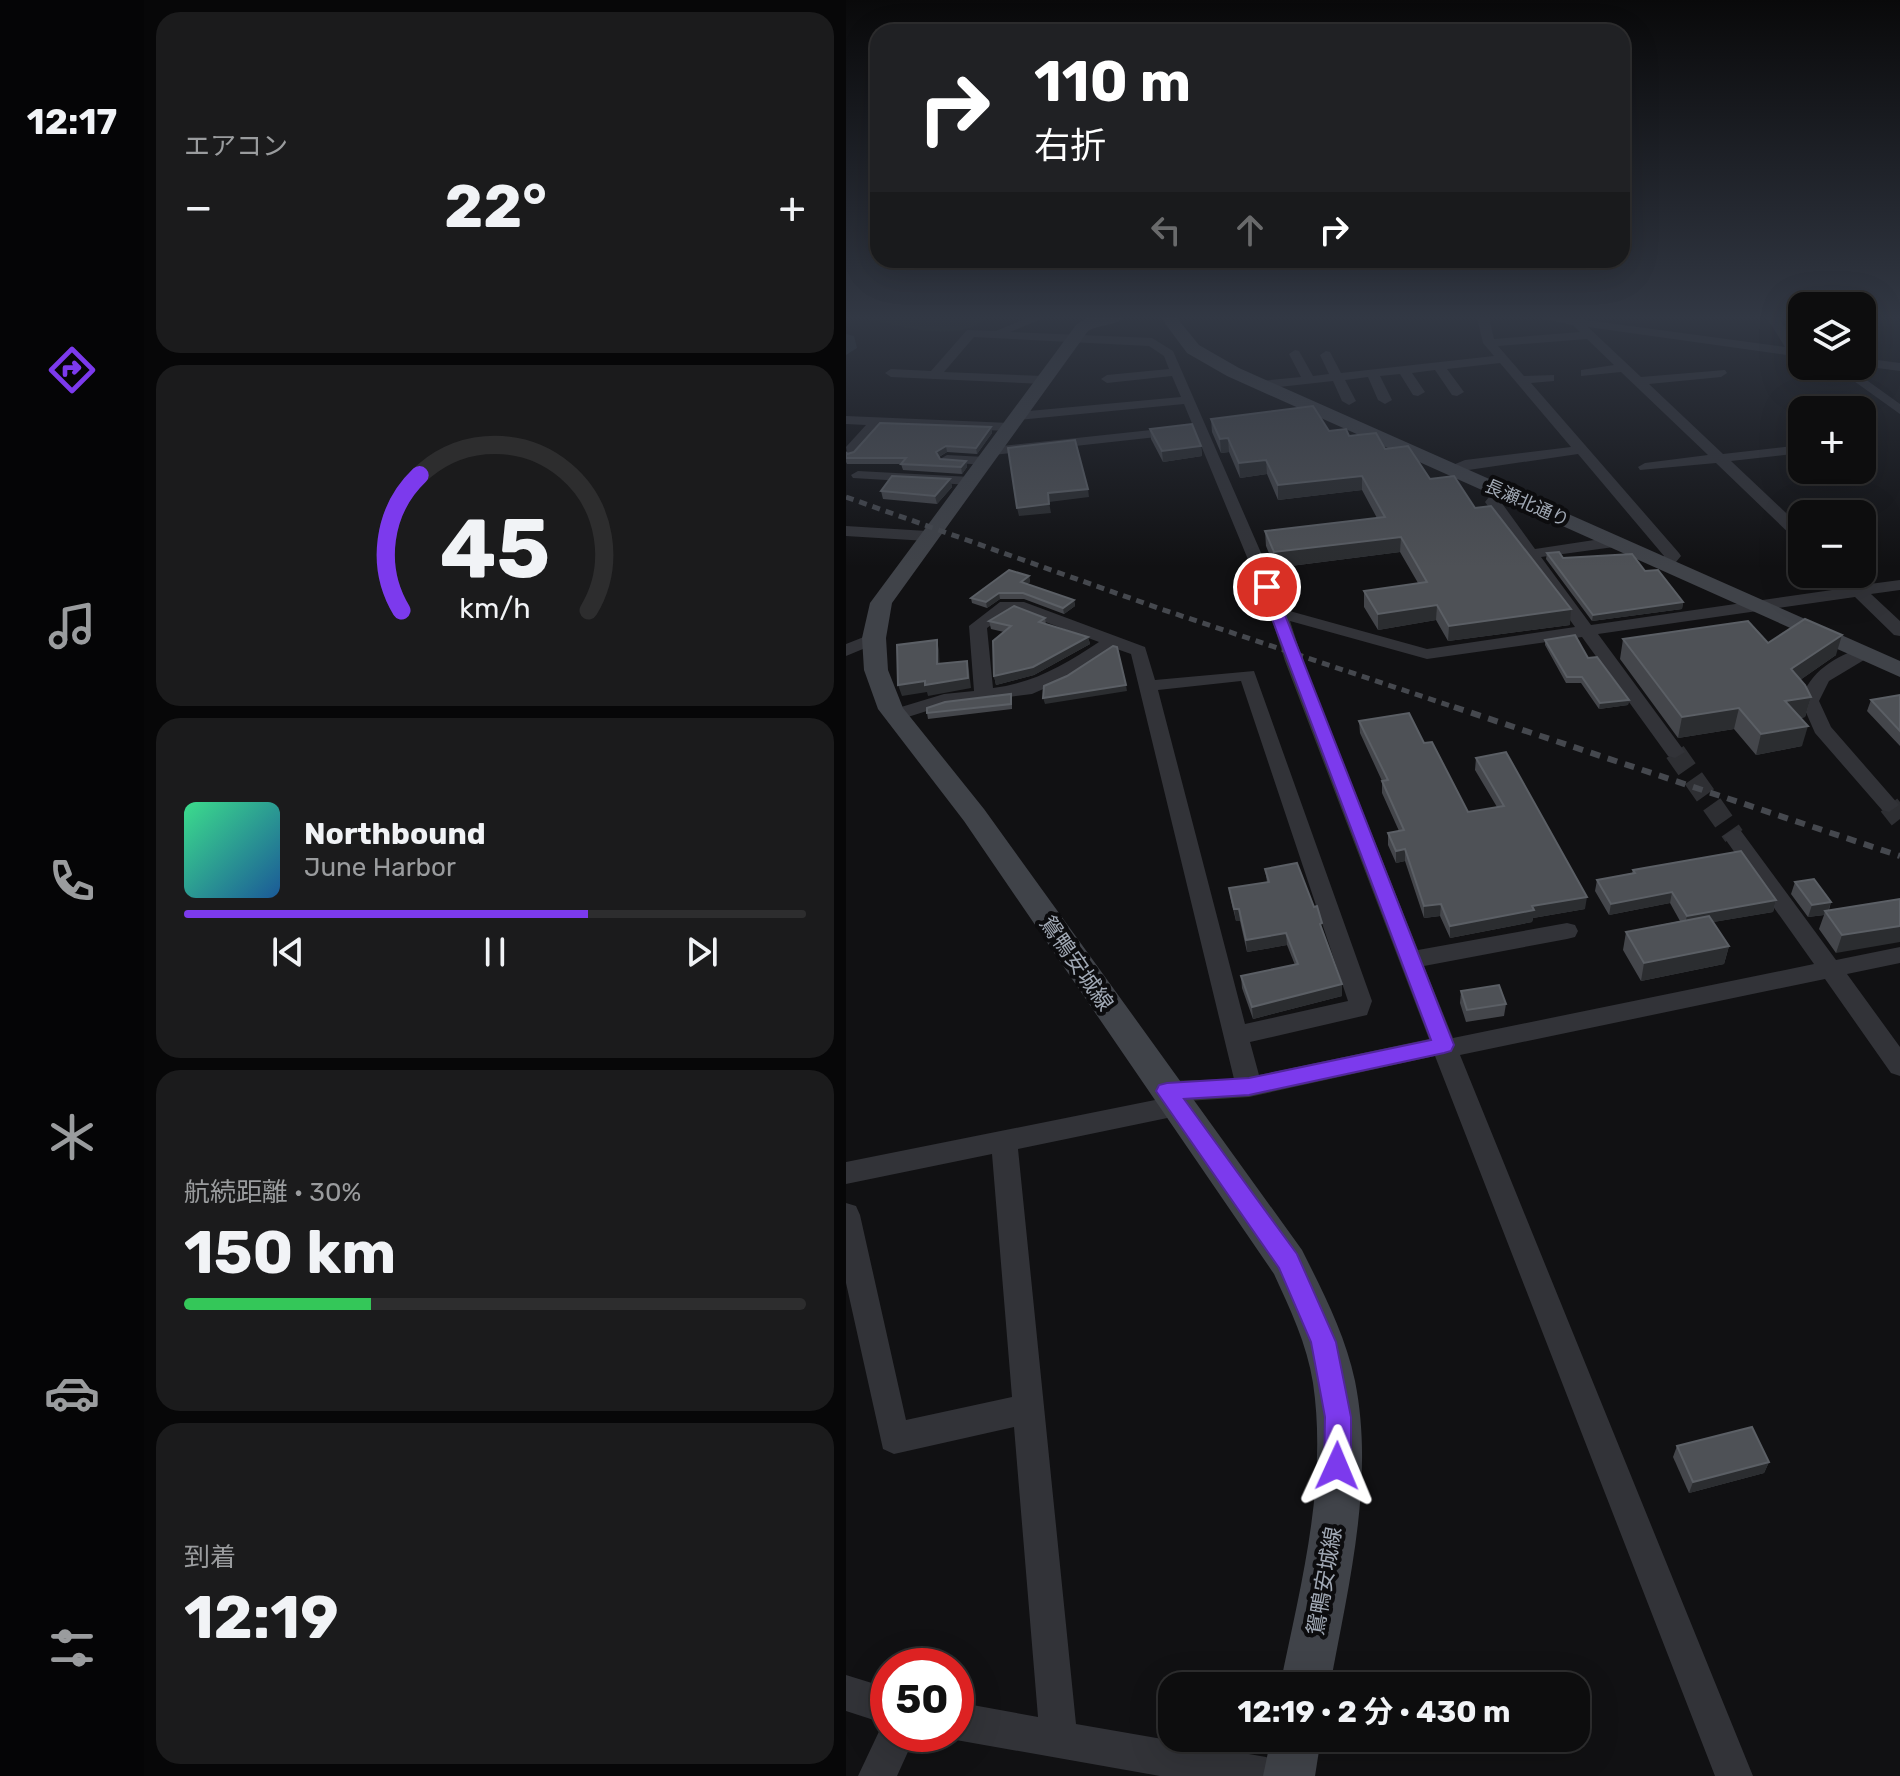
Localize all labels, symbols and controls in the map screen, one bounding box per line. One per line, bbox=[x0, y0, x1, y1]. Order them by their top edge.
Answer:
text: 110 m bbox=[1034, 49, 1191, 115]
icon: right bbox=[902, 56, 1006, 160]
text: 12:17 bbox=[27, 100, 117, 143]
text: 右折 bbox=[1034, 124, 1106, 167]
text: エアコン bbox=[184, 131, 288, 162]
text: 22° bbox=[444, 171, 547, 242]
text: − bbox=[184, 181, 213, 233]
text: + bbox=[779, 181, 806, 233]
icon: left bbox=[1144, 208, 1188, 252]
icon: ahead bbox=[1228, 208, 1272, 252]
icon: right bbox=[1312, 208, 1356, 252]
map controls bbox=[1788, 292, 1876, 588]
button: layers bbox=[1788, 292, 1876, 380]
icon: directions bbox=[44, 342, 100, 398]
button: + bbox=[1788, 396, 1876, 484]
street label: 長瀬北通り bbox=[1481, 475, 1573, 531]
text: 45 bbox=[440, 499, 550, 598]
button: − bbox=[1788, 500, 1876, 588]
pin bbox=[1233, 553, 1301, 621]
icon: arrive bbox=[1245, 565, 1289, 609]
text: km/h bbox=[459, 591, 531, 625]
icon: music bbox=[44, 598, 100, 654]
text: Northbound bbox=[304, 816, 486, 852]
text: June Harbor bbox=[304, 852, 456, 883]
icon: phone bbox=[44, 853, 100, 909]
street label: 鴛鴨安城線 bbox=[1034, 910, 1119, 1016]
icon: previous bbox=[266, 930, 310, 974]
icon: pause bbox=[473, 930, 517, 974]
icon: next bbox=[680, 930, 724, 974]
icon: climate bbox=[44, 1109, 100, 1165]
text: 航続距離 · 30% bbox=[184, 1177, 361, 1208]
text: 150 km bbox=[184, 1217, 396, 1288]
icon: car bbox=[44, 1365, 100, 1421]
position arrow bbox=[1295, 1424, 1379, 1508]
street label: 鴛鴨安城線 bbox=[1302, 1525, 1347, 1638]
text: 到着 bbox=[184, 1542, 236, 1573]
text: 12:19 bbox=[184, 1582, 339, 1653]
icon: filters bbox=[44, 1620, 100, 1676]
speed limit sign: 50 bbox=[870, 1648, 974, 1752]
text: 12:19 · 2 分 · 430 m bbox=[1237, 1694, 1511, 1730]

